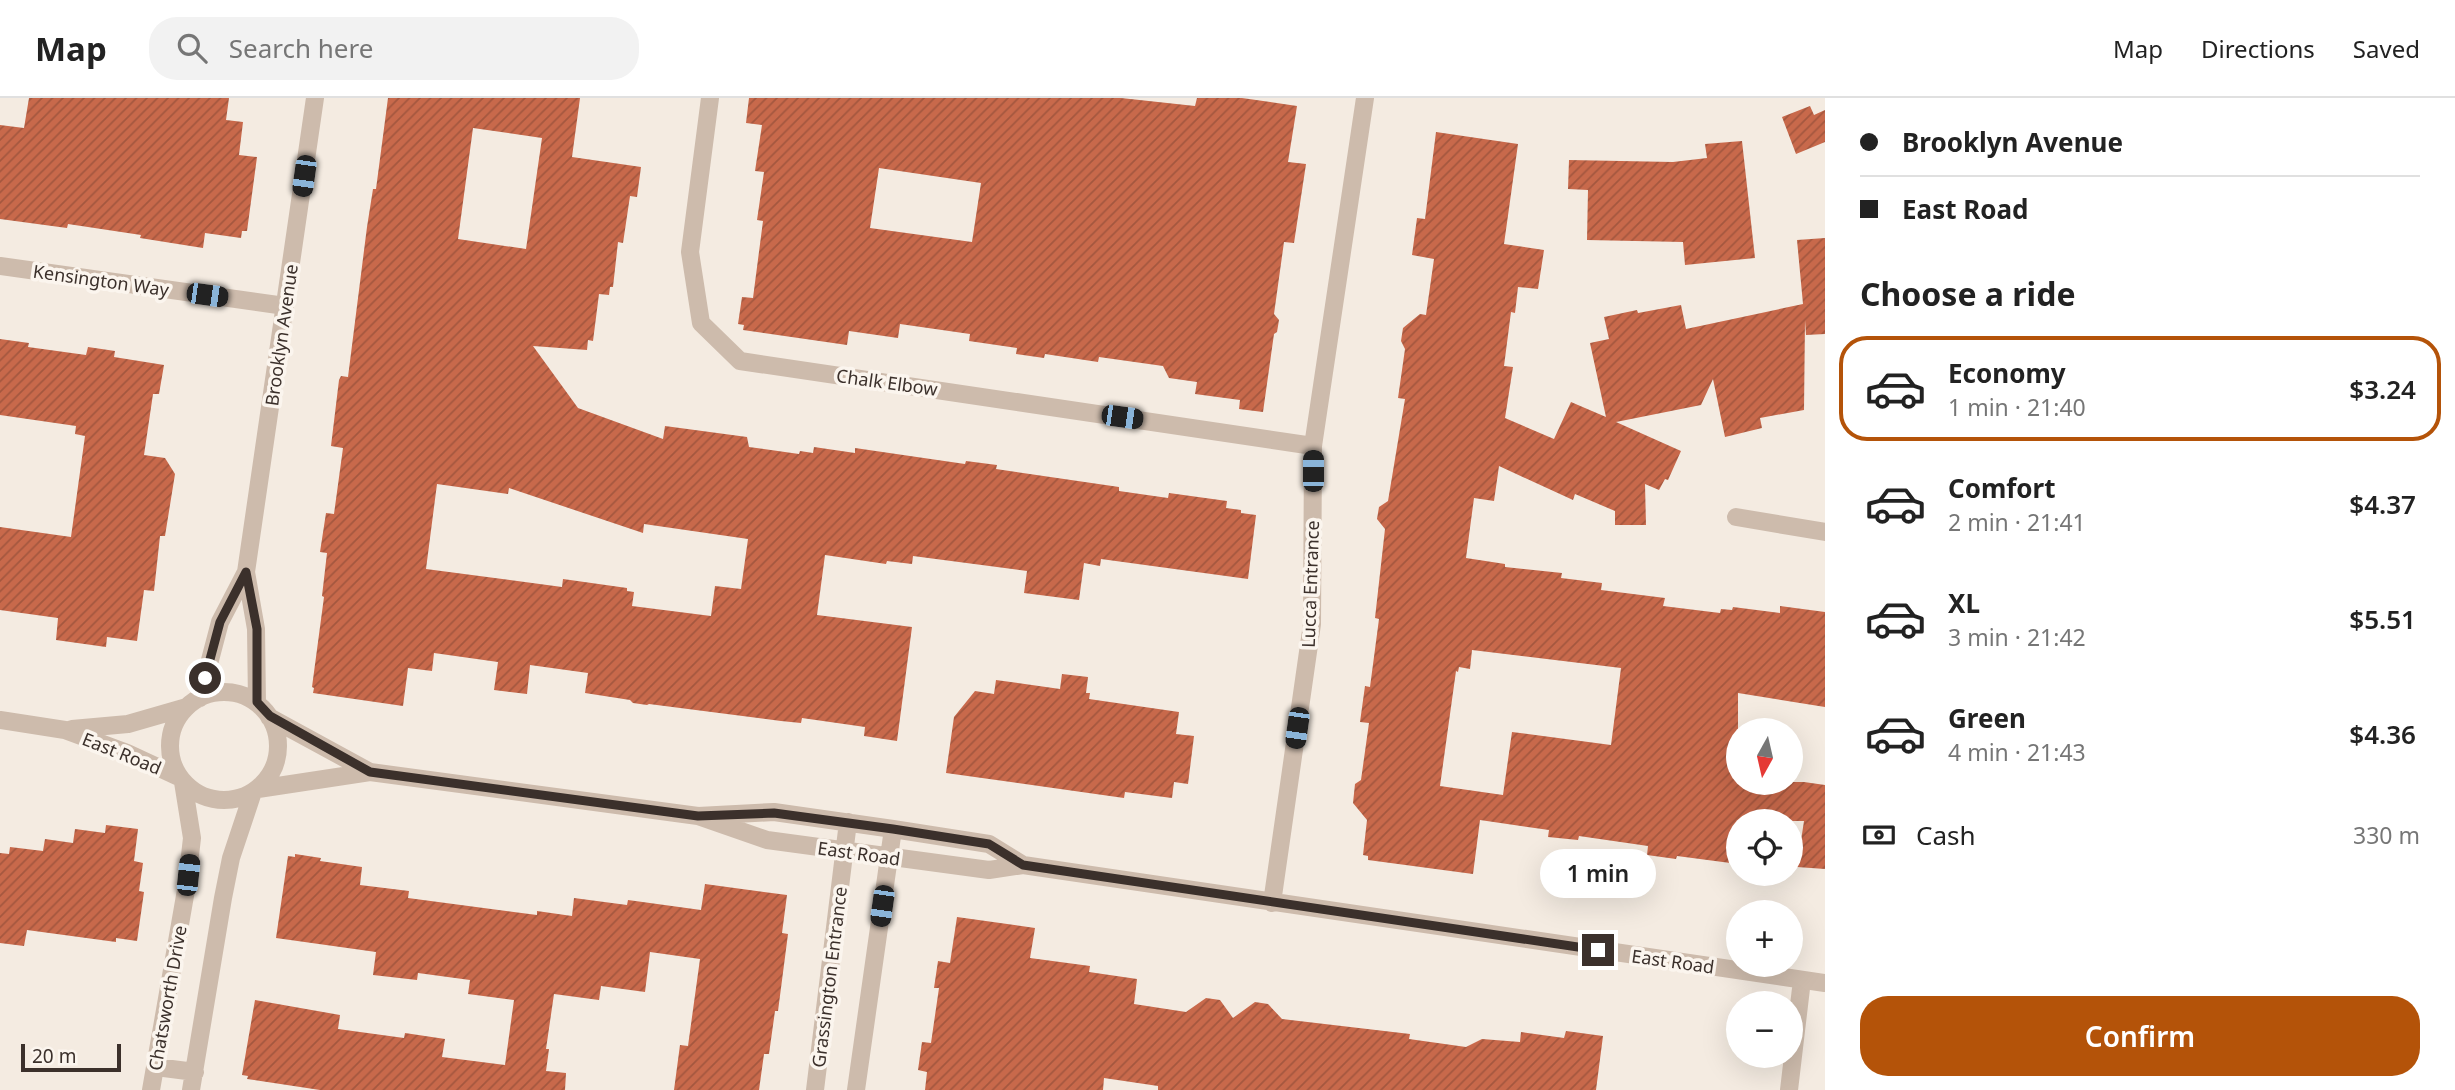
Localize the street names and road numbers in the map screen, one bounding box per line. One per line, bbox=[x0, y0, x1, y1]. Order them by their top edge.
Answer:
street label: Kensington Way bbox=[32, 259, 171, 302]
street label: Brooklyn Avenue bbox=[259, 263, 303, 407]
street label: Chalk Elbow bbox=[835, 363, 939, 401]
street label: Lucca Entrance bbox=[1296, 520, 1324, 648]
street label: East Road bbox=[79, 726, 165, 780]
street label: East Road bbox=[816, 835, 902, 871]
street label: Grassington Entrance bbox=[806, 885, 852, 1069]
street label: Chatsworth Drive bbox=[142, 924, 192, 1072]
street label: East Road bbox=[1630, 943, 1716, 979]

